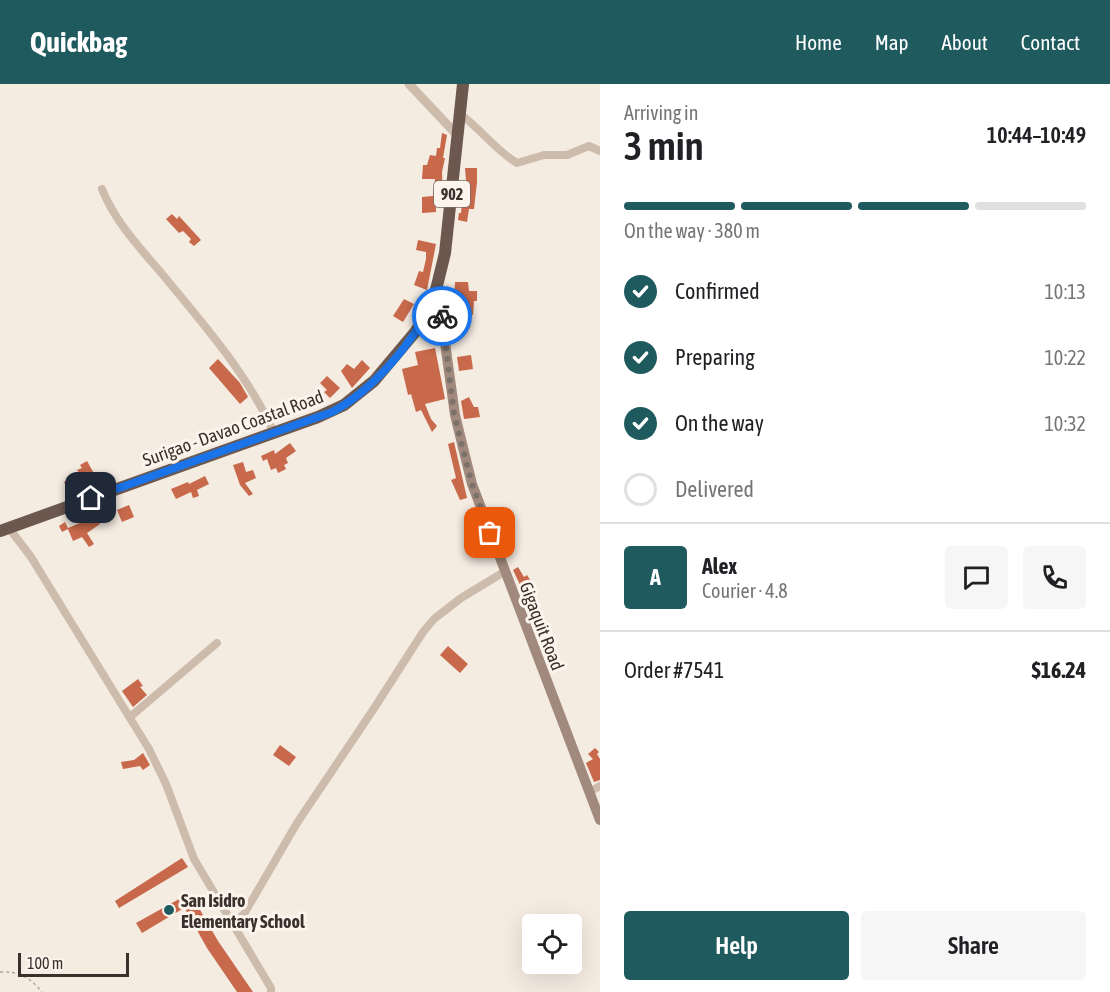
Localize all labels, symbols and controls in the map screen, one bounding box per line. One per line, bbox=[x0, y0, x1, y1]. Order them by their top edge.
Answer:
text: Quickbag bbox=[30, 26, 127, 58]
text: Home bbox=[795, 30, 842, 54]
text: Map bbox=[875, 30, 909, 54]
text: About bbox=[942, 30, 988, 54]
text: Contact bbox=[1021, 30, 1080, 54]
text: Arriving in bbox=[624, 101, 698, 124]
text: 10:44–10:49 bbox=[987, 122, 1086, 148]
text: 3 min bbox=[624, 124, 704, 168]
road number: 902 bbox=[434, 181, 470, 207]
text: On the way · 380 m bbox=[624, 219, 760, 242]
icon: check bbox=[624, 275, 657, 308]
text: Confirmed bbox=[675, 278, 760, 304]
text: 10:13 bbox=[1044, 280, 1086, 303]
courier bbox=[412, 286, 472, 346]
icon: bike bbox=[426, 300, 459, 333]
icon: check bbox=[624, 341, 657, 374]
text: Preparing bbox=[675, 344, 755, 370]
text: 10:22 bbox=[1044, 346, 1086, 369]
street label: Surigao - Davao Coastal Road bbox=[140, 386, 326, 470]
icon: check bbox=[624, 407, 657, 440]
text: On the way bbox=[675, 410, 764, 436]
text: 10:32 bbox=[1044, 412, 1086, 435]
pin bbox=[65, 472, 116, 523]
text: Delivered bbox=[675, 476, 754, 502]
icon: home bbox=[74, 481, 107, 514]
pin bbox=[464, 507, 515, 558]
icon: bag bbox=[473, 516, 506, 549]
button: chat bbox=[945, 546, 1008, 609]
button: phone bbox=[1023, 546, 1086, 609]
text: Alex bbox=[702, 553, 737, 579]
text: A bbox=[650, 564, 661, 590]
street label: Gigaquit Road bbox=[516, 579, 568, 673]
text: Courier · 4.8 bbox=[702, 579, 788, 602]
text: Order #7541 bbox=[624, 657, 724, 683]
text: $16.24 bbox=[1031, 657, 1086, 683]
place label: San Isidro Elementary School bbox=[181, 890, 305, 932]
marker: San Isidro Elementary School bbox=[162, 903, 176, 917]
button: Help bbox=[624, 911, 849, 980]
button: Share bbox=[861, 911, 1086, 980]
map controls bbox=[522, 914, 582, 974]
button: locate bbox=[522, 914, 582, 974]
scale bar bbox=[18, 950, 129, 978]
text: 100 m bbox=[27, 954, 63, 972]

